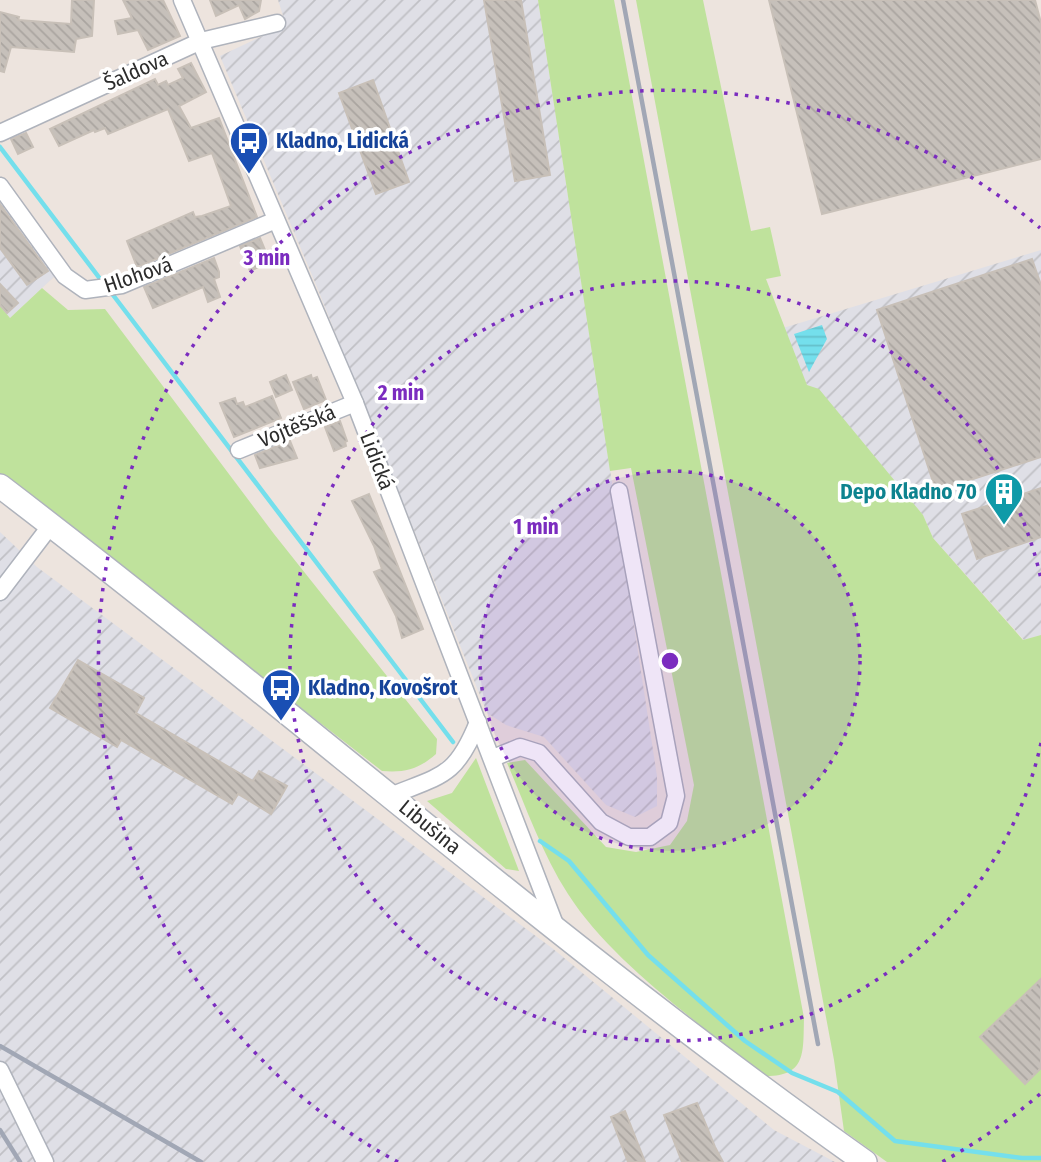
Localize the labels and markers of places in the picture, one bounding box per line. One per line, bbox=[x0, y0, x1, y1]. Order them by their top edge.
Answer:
bus stop icon: Kladno, Lidická bbox=[228, 120, 270, 175]
place label: Kladno, Lidická bbox=[276, 128, 409, 154]
building icon: Depo Kladno 70 bbox=[983, 471, 1025, 526]
place label: Depo Kladno 70 bbox=[840, 479, 977, 505]
centre of rings bbox=[658, 649, 682, 673]
bus stop icon: Kladno, Kovošrot bbox=[260, 667, 302, 722]
place label: Kladno, Kovošrot bbox=[308, 675, 458, 701]

